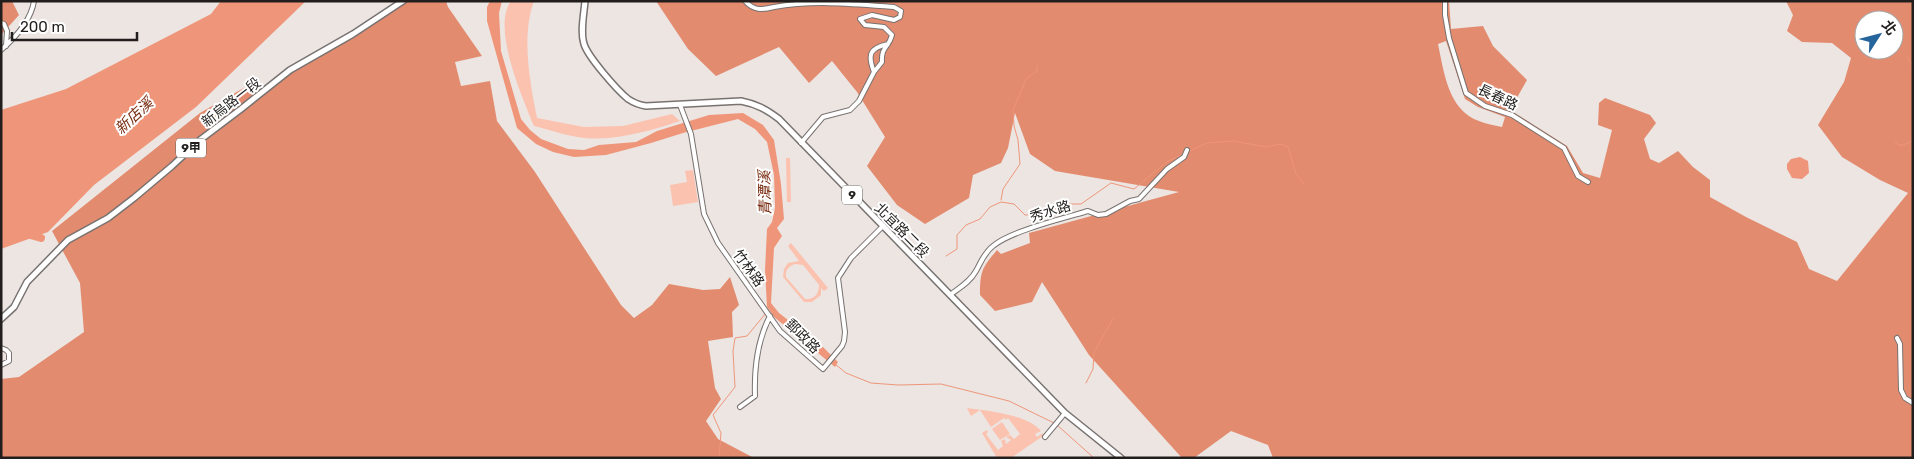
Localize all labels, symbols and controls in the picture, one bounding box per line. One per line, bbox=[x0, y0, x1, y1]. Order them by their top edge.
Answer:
scale bar bbox=[12, 10, 138, 42]
north arrow bbox=[1854, 10, 1904, 60]
text: 北 bbox=[1878, 17, 1900, 38]
text: 200 m bbox=[20, 18, 65, 36]
street label: 新烏路一段 bbox=[198, 74, 264, 131]
street label: 長春路 bbox=[1475, 81, 1520, 114]
water label: 新店溪 bbox=[111, 93, 158, 138]
road number: 9甲 bbox=[176, 138, 206, 158]
water label: 青潭溪 bbox=[756, 168, 774, 216]
road number: 9 bbox=[842, 186, 862, 204]
street label: 秀水路 bbox=[1028, 197, 1073, 226]
street label: 北宜路二段 bbox=[871, 200, 932, 261]
street label: 竹林路 bbox=[729, 246, 768, 290]
street label: 郵政路 bbox=[782, 315, 824, 357]

